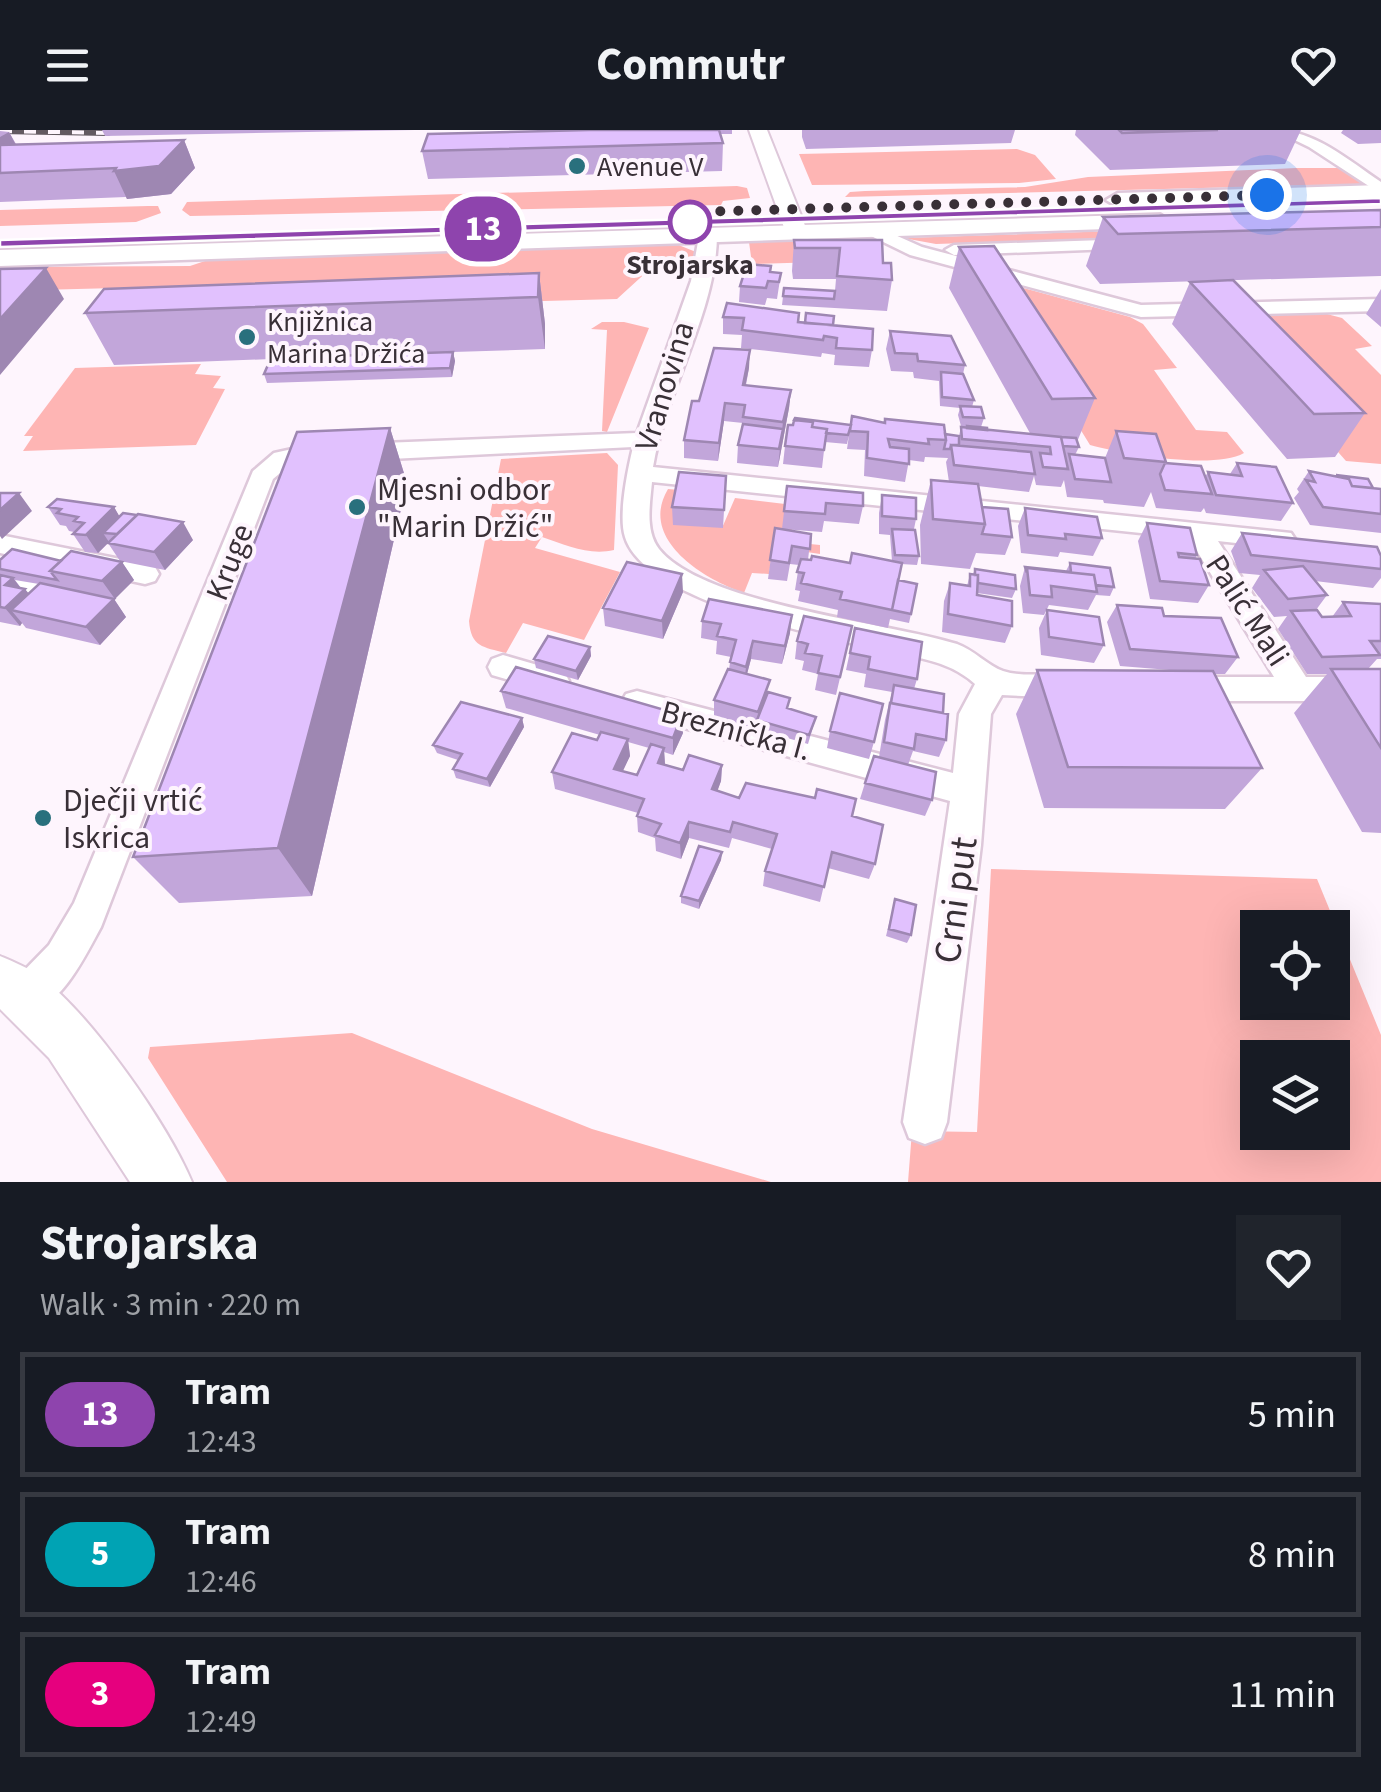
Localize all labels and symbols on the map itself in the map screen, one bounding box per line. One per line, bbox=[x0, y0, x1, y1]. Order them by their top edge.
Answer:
place label: Avenue V bbox=[597, 147, 704, 187]
marker: Avenue V bbox=[566, 155, 588, 177]
your location bbox=[1242, 170, 1292, 220]
line badge: 13 bbox=[438, 196, 528, 262]
marker: Strojarska bbox=[669, 201, 711, 243]
place label: Strojarska bbox=[626, 245, 754, 285]
place label: Knjižnica Marina Držića bbox=[267, 302, 425, 374]
street label: Vranovina bbox=[623, 316, 706, 457]
marker: Knjižnica Marina Držića bbox=[236, 326, 258, 348]
place label: Mjesni odbor "Marin Držić" bbox=[377, 467, 553, 550]
marker: Mjesni odbor "Marin Držić" bbox=[346, 496, 368, 518]
street label: Kruge bbox=[194, 517, 265, 607]
street label: Palić Mali bbox=[1194, 545, 1301, 676]
street label: Breznička I. bbox=[656, 689, 816, 773]
place label: Dječji vrtić Iskrica bbox=[63, 778, 203, 861]
marker: Dječji vrtić Iskrica bbox=[32, 807, 54, 829]
street label: Crni put bbox=[920, 833, 992, 967]

